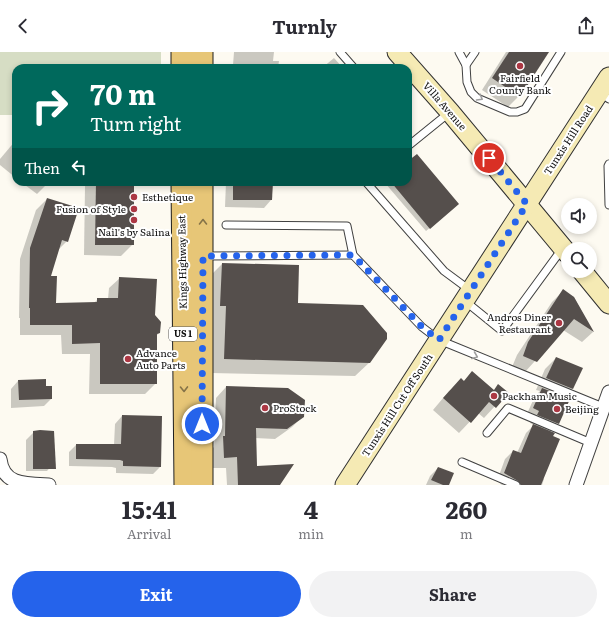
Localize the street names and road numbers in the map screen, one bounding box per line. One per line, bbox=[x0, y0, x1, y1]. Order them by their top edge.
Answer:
street label: Villa Avenue bbox=[420, 78, 471, 133]
street label: Tunxis Hill Road bbox=[539, 102, 596, 178]
street label: Kings Highway East bbox=[173, 215, 190, 309]
road number: US 1 bbox=[169, 327, 197, 341]
street label: Tunxis Hill Cut Off South bbox=[358, 350, 436, 459]

